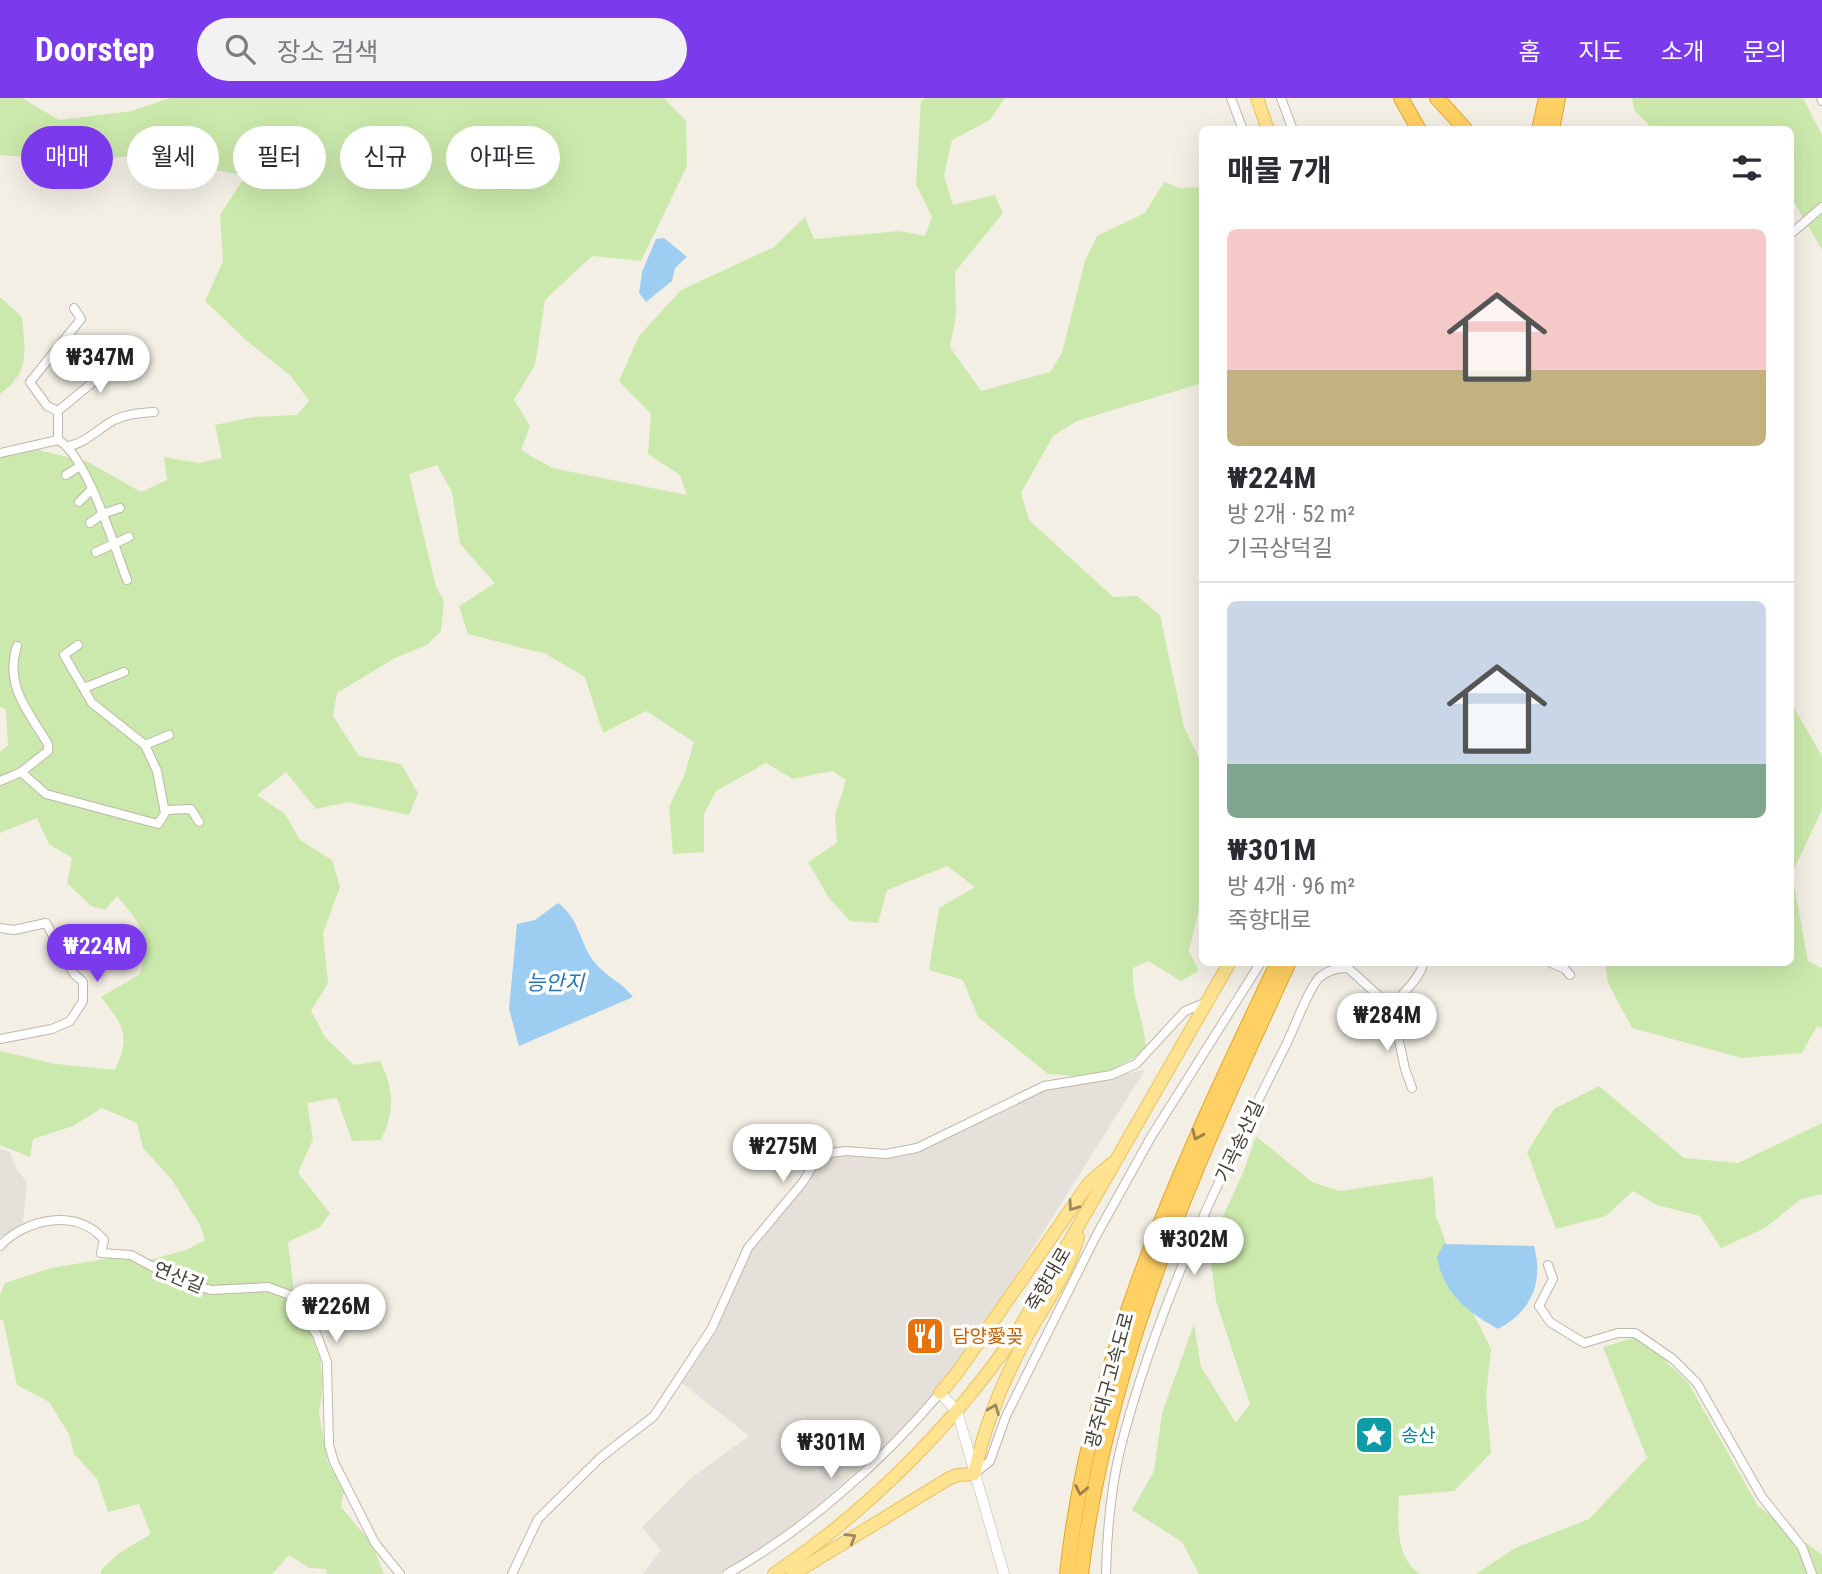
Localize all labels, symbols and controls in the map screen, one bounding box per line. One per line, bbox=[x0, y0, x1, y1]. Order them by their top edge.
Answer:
search box bbox=[197, 18, 687, 81]
text: Doorstep bbox=[35, 30, 155, 69]
icon: search bbox=[221, 30, 259, 68]
text: 장소 검색 bbox=[277, 37, 378, 67]
text: 홈 bbox=[1518, 38, 1540, 66]
text: 지도 bbox=[1578, 38, 1623, 66]
text: 소개 bbox=[1661, 38, 1705, 66]
text: 문의 bbox=[1743, 38, 1787, 66]
chip: 매매 bbox=[21, 126, 113, 189]
chip: 월세 bbox=[127, 126, 219, 189]
chip: 필터 bbox=[233, 126, 326, 189]
chip: 신규 bbox=[340, 126, 432, 189]
chip: 아파트 bbox=[446, 126, 560, 189]
icon: filters bbox=[1728, 149, 1766, 187]
text: 매물 7개 bbox=[1227, 153, 1332, 188]
icon: home bbox=[1434, 274, 1560, 400]
pin: ₩347M bbox=[51, 336, 149, 395]
text: ₩347M bbox=[66, 344, 134, 371]
text: ₩224M bbox=[1227, 460, 1316, 495]
text: 방 2개 · 52 m² bbox=[1227, 501, 1355, 528]
text: 기곡상덕길 bbox=[1227, 535, 1333, 562]
icon: home bbox=[1434, 646, 1560, 772]
text: ₩301M bbox=[1227, 832, 1316, 867]
text: 방 4개 · 96 m² bbox=[1227, 873, 1355, 900]
text: 죽향대로 bbox=[1227, 907, 1312, 934]
pin: ₩224M bbox=[48, 924, 146, 984]
text: ₩224M bbox=[63, 933, 131, 960]
water label: 능안지 bbox=[526, 971, 586, 995]
pin: ₩284M bbox=[1338, 993, 1436, 1053]
text: ₩284M bbox=[1353, 1002, 1421, 1029]
street label: 기곡송산길 bbox=[1211, 1097, 1268, 1186]
pin: ₩275M bbox=[734, 1124, 832, 1184]
one-way arrow bbox=[1191, 1128, 1205, 1140]
text: ₩275M bbox=[749, 1133, 817, 1160]
one-way arrow bbox=[1068, 1199, 1081, 1212]
pin: ₩302M bbox=[1145, 1218, 1243, 1277]
text: ₩302M bbox=[1160, 1226, 1228, 1253]
street label: 죽향대로 bbox=[1021, 1243, 1076, 1315]
street label: 연산길 bbox=[150, 1257, 207, 1298]
pin: ₩226M bbox=[287, 1284, 385, 1344]
text: ₩226M bbox=[302, 1293, 370, 1320]
street label: 광주대구고속도로 bbox=[1080, 1310, 1139, 1451]
restaurant icon: 담양愛꽂 bbox=[904, 1315, 946, 1357]
place label: 담양愛꽂 bbox=[952, 1325, 1023, 1348]
one-way arrow bbox=[986, 1404, 1000, 1416]
place icon: 송산 bbox=[1353, 1414, 1395, 1456]
pin: ₩301M bbox=[782, 1420, 880, 1480]
place label: 송산 bbox=[1401, 1424, 1436, 1447]
text: ₩301M bbox=[797, 1429, 865, 1456]
one-way arrow bbox=[1075, 1484, 1090, 1496]
one-way arrow bbox=[843, 1533, 856, 1546]

